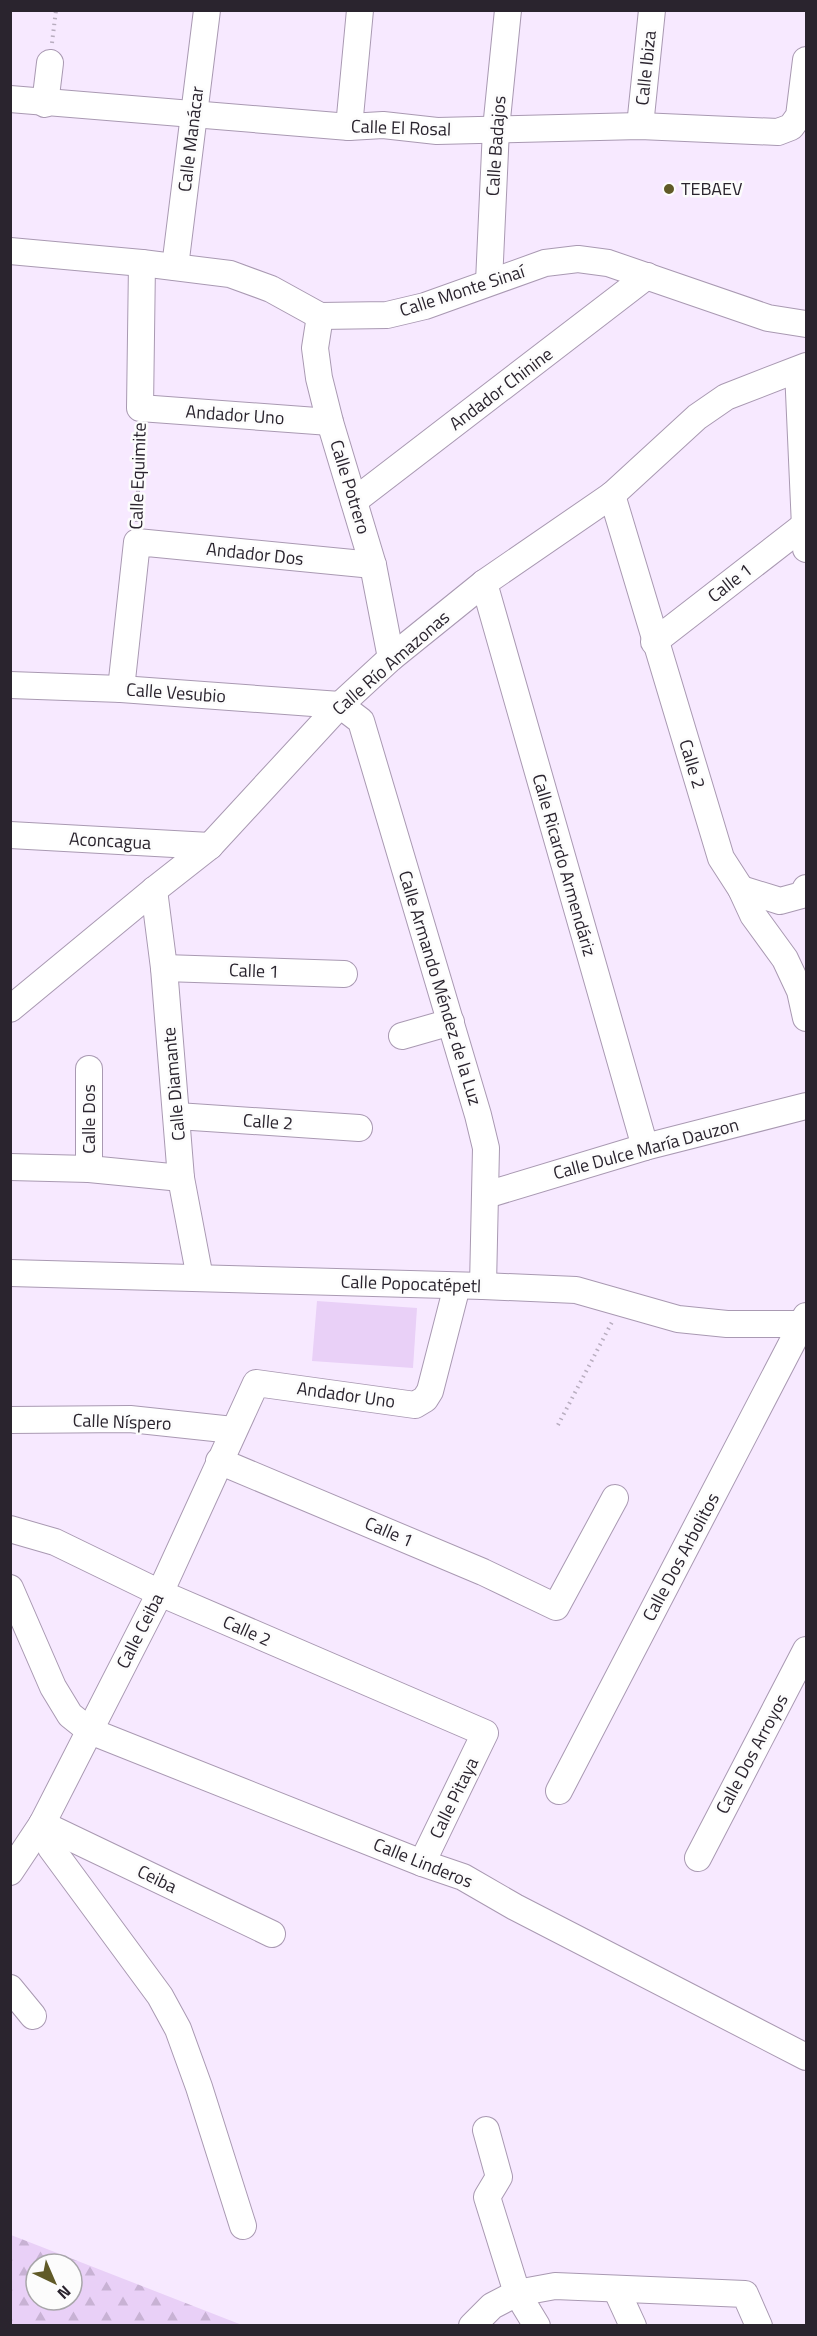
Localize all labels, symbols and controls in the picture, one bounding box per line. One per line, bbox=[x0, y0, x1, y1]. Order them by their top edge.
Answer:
street label: Calle Ibiza bbox=[628, 29, 663, 107]
street label: Calle Manácar bbox=[171, 85, 210, 193]
street label: Calle Badajos bbox=[479, 95, 512, 197]
street label: Calle El Rosal bbox=[350, 112, 452, 143]
place label: TEBAEV bbox=[681, 175, 743, 202]
marker: TEBAEV bbox=[662, 182, 676, 196]
street label: Calle Monte Sinaí bbox=[396, 257, 530, 323]
street label: Andador Chinine bbox=[443, 341, 558, 437]
street label: Andador Uno bbox=[185, 398, 285, 431]
street label: Calle Equimite bbox=[122, 422, 153, 530]
street label: Calle Potrero bbox=[323, 436, 378, 537]
street label: Andador Dos bbox=[205, 535, 305, 572]
street label: Calle 1 bbox=[702, 556, 758, 609]
street label: Calle Río Amazonas bbox=[326, 604, 455, 721]
street label: Calle Vesubio bbox=[125, 676, 227, 709]
street label: Calle 2 bbox=[672, 736, 713, 792]
street label: Calle Ricardo Armendáriz bbox=[525, 770, 603, 959]
street label: Aconcagua bbox=[68, 825, 152, 856]
street label: Calle Armando Méndez de la Luz bbox=[392, 867, 489, 1109]
street label: Calle 1 bbox=[228, 956, 280, 985]
street label: Calle Diamante bbox=[155, 1026, 192, 1142]
street label: Calle Dos bbox=[75, 1084, 102, 1154]
street label: Calle 2 bbox=[242, 1106, 294, 1137]
street label: Calle Dulce María Dauzon bbox=[550, 1111, 742, 1186]
street label: Calle Popocatépetl bbox=[340, 1268, 482, 1299]
street label: Andador Uno bbox=[295, 1374, 397, 1415]
street label: Calle Níspero bbox=[72, 1406, 172, 1437]
street label: Calle Dos Arbolitos bbox=[635, 1488, 726, 1626]
street label: Calle 1 bbox=[361, 1509, 418, 1554]
street label: Calle Ceiba bbox=[109, 1588, 170, 1673]
street label: Calle 2 bbox=[219, 1608, 276, 1653]
street label: Calle Dos Arroyos bbox=[709, 1689, 795, 1819]
street label: Calle Pitaya bbox=[422, 1752, 485, 1843]
street label: Calle Linderos bbox=[369, 1830, 477, 1895]
street label: Ceiba bbox=[133, 1857, 182, 1900]
north arrow bbox=[24, 2252, 84, 2312]
text: N bbox=[52, 2280, 77, 2305]

